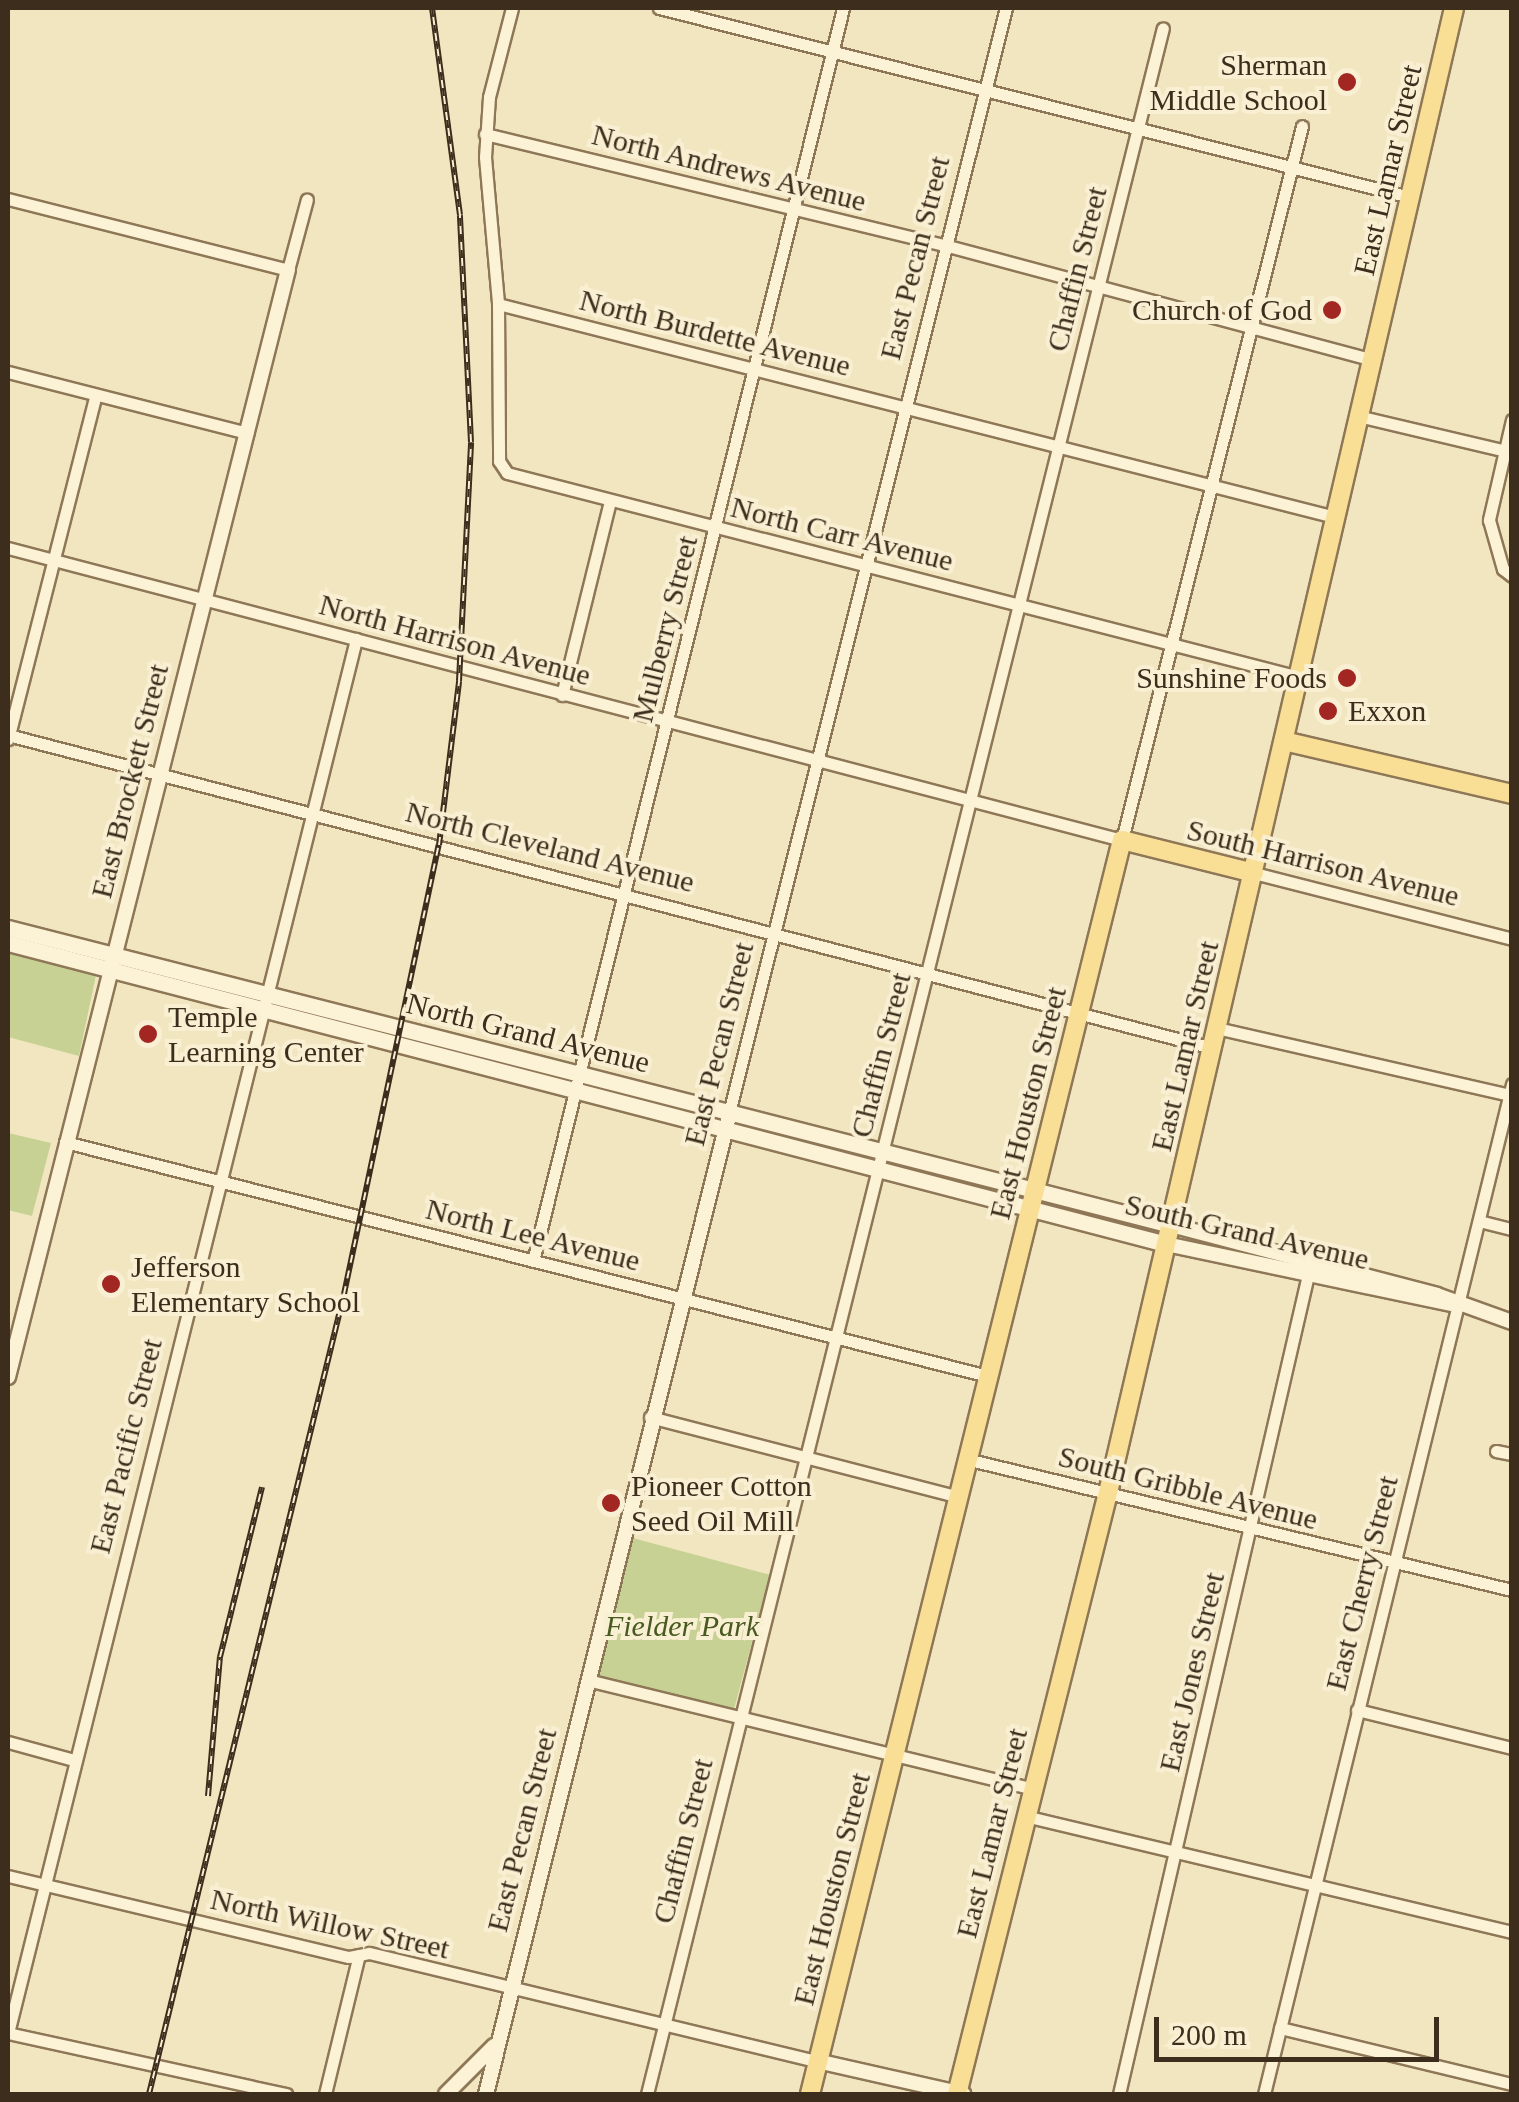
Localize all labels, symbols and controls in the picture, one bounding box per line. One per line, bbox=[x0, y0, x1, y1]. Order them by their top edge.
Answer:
place label: Sherman Middle School bbox=[1150, 47, 1327, 118]
street label: East Lamar Street bbox=[1346, 61, 1430, 279]
marker: Sherman Middle School bbox=[1336, 71, 1358, 93]
street label: North Andrews Avenue bbox=[587, 116, 871, 220]
street label: East Pecan Street bbox=[872, 153, 958, 363]
street label: Chaffin Street bbox=[1039, 183, 1115, 355]
street label: North Burdette Avenue bbox=[575, 282, 855, 384]
place label: Church of God bbox=[1132, 292, 1312, 328]
marker: Church of God bbox=[1321, 299, 1343, 321]
street label: North Carr Avenue bbox=[726, 489, 958, 579]
street label: Mulberry Street bbox=[624, 532, 706, 726]
street label: North Harrison Avenue bbox=[315, 586, 595, 694]
street label: East Brockett Street bbox=[84, 660, 176, 902]
place label: Sunshine Foods bbox=[1136, 660, 1327, 696]
marker: Sunshine Foods bbox=[1336, 667, 1358, 689]
place label: Exxon bbox=[1348, 693, 1426, 729]
marker: Exxon bbox=[1317, 700, 1339, 722]
street label: North Cleveland Avenue bbox=[401, 794, 699, 900]
street label: South Harrison Avenue bbox=[1182, 812, 1464, 914]
street label: East Lamar Street bbox=[1143, 937, 1227, 1155]
street label: East Pecan Street bbox=[676, 939, 762, 1149]
street label: Chaffin Street bbox=[843, 969, 919, 1141]
street label: East Houston Street bbox=[982, 983, 1074, 1223]
street label: North Grand Avenue bbox=[402, 985, 654, 1081]
place label: Temple Learning Center bbox=[168, 999, 364, 1070]
marker: Temple Learning Center bbox=[137, 1023, 159, 1045]
street label: South Grand Avenue bbox=[1121, 1186, 1373, 1278]
street label: North Lee Avenue bbox=[421, 1191, 645, 1279]
place label: Jefferson Elementary School bbox=[131, 1249, 360, 1320]
marker: Jefferson Elementary School bbox=[100, 1273, 122, 1295]
street label: East Pacific Street bbox=[82, 1335, 170, 1557]
street label: South Gribble Avenue bbox=[1054, 1438, 1322, 1538]
place label: Pioneer Cotton Seed Oil Mill bbox=[631, 1468, 812, 1538]
street label: East Cherry Street bbox=[1318, 1472, 1406, 1694]
marker: Pioneer Cotton Seed Oil Mill bbox=[600, 1492, 622, 1514]
street label: East Jones Street bbox=[1152, 1569, 1232, 1775]
park label: Fielder Park bbox=[605, 1608, 759, 1644]
street label: East Lamar Street bbox=[949, 1724, 1035, 1942]
street label: East Pecan Street bbox=[479, 1725, 565, 1935]
street label: Chaffin Street bbox=[645, 1755, 721, 1927]
street label: East Houston Street bbox=[786, 1769, 878, 2009]
street label: North Willow Street bbox=[207, 1881, 453, 1967]
scale bar bbox=[1159, 1997, 1444, 2059]
text: 200 m bbox=[1171, 2018, 1247, 2051]

